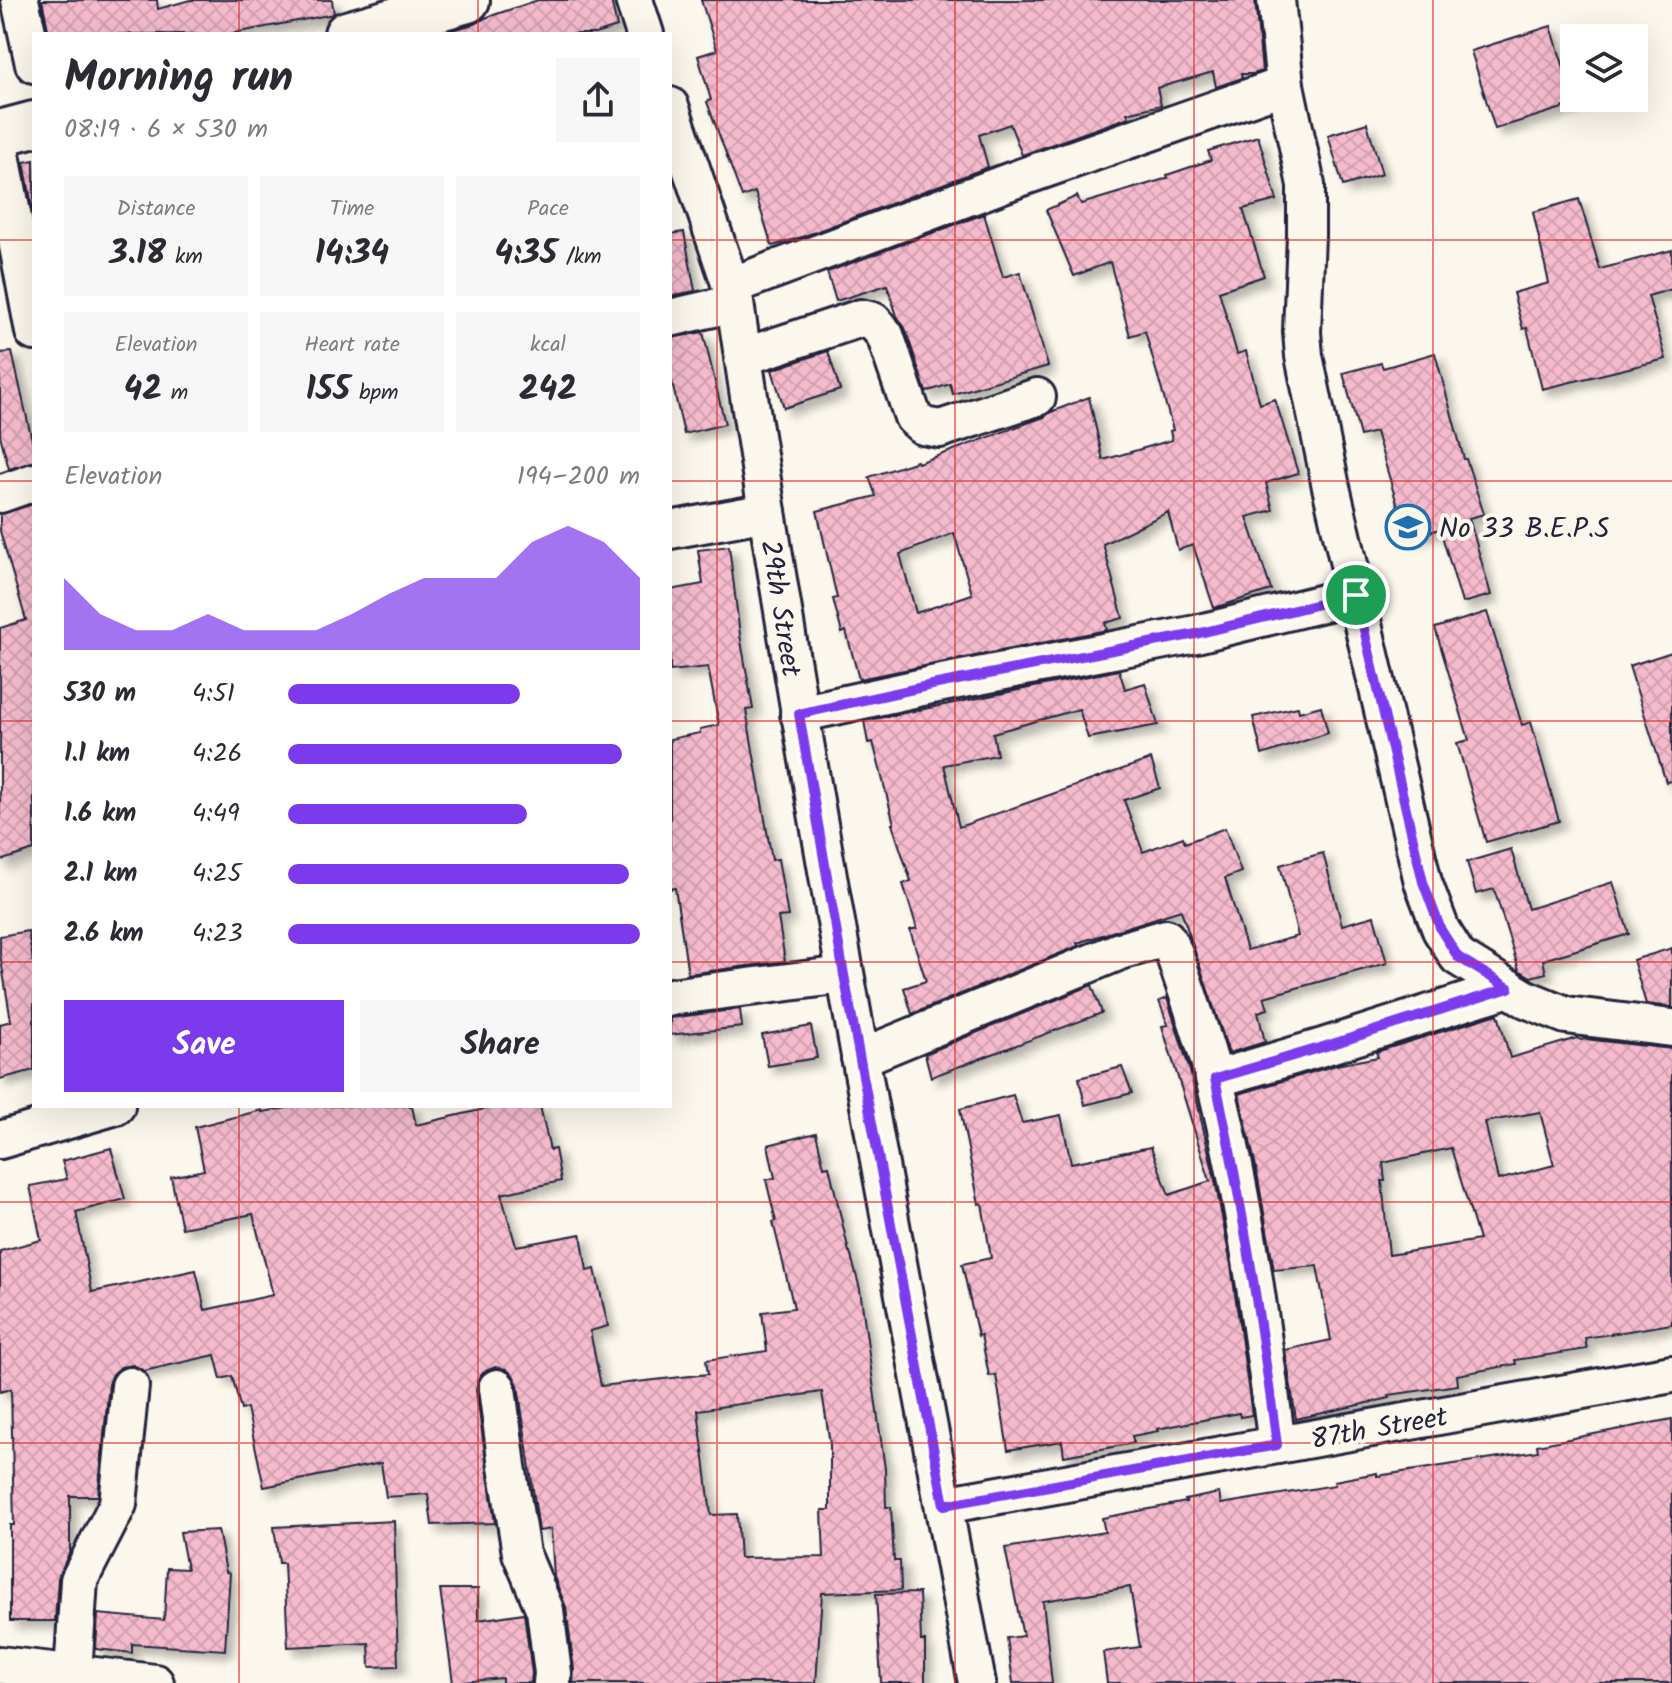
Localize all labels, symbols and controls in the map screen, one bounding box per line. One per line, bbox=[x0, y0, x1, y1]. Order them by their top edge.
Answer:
map controls bbox=[1560, 24, 1648, 112]
button: layers bbox=[1560, 24, 1648, 112]
text: Morning run bbox=[64, 44, 293, 114]
button: share bbox=[556, 58, 640, 142]
text: 08:19 · 6 × 530 m bbox=[64, 109, 268, 151]
text: Distance bbox=[116, 192, 196, 227]
text: Time bbox=[330, 192, 374, 227]
text: Pace bbox=[527, 192, 569, 227]
text: 3.18 bbox=[109, 227, 166, 281]
text: 14:34 bbox=[315, 227, 389, 281]
text: 4:35 bbox=[494, 227, 557, 281]
text: km bbox=[166, 240, 203, 275]
text: /km bbox=[557, 240, 602, 275]
text: Elevation bbox=[114, 328, 198, 363]
text: Heart rate bbox=[304, 328, 400, 363]
text: kcal bbox=[530, 328, 566, 363]
text: 42 bbox=[124, 363, 162, 417]
text: 155 bbox=[305, 363, 350, 417]
text: 242 bbox=[519, 363, 577, 417]
text: m bbox=[162, 376, 188, 411]
text: bpm bbox=[350, 376, 399, 411]
text: Elevation bbox=[64, 456, 162, 498]
text: 194–200 m bbox=[517, 456, 640, 498]
school or university icon: No 33 B.E.P.S bbox=[1384, 503, 1432, 551]
place label: No 33 B.E.P.S bbox=[1439, 507, 1609, 552]
street label: 29th Street bbox=[747, 537, 813, 681]
pin bbox=[1322, 561, 1390, 629]
icon: arrive bbox=[1334, 573, 1378, 617]
text: 530 m bbox=[64, 673, 136, 715]
text: 4:51 bbox=[192, 673, 235, 715]
text: 1.1 km bbox=[64, 733, 130, 775]
text: 4:26 bbox=[192, 733, 242, 775]
text: 1.6 km bbox=[64, 793, 136, 835]
text: 4:49 bbox=[192, 793, 240, 835]
text: 2.1 km bbox=[64, 853, 137, 895]
text: 4:25 bbox=[192, 853, 242, 895]
text: 2.6 km bbox=[64, 913, 144, 955]
text: 4:23 bbox=[192, 913, 243, 955]
button: Save bbox=[64, 1000, 344, 1092]
button: Share bbox=[360, 1000, 640, 1092]
street label: 87th Street bbox=[1308, 1395, 1452, 1464]

